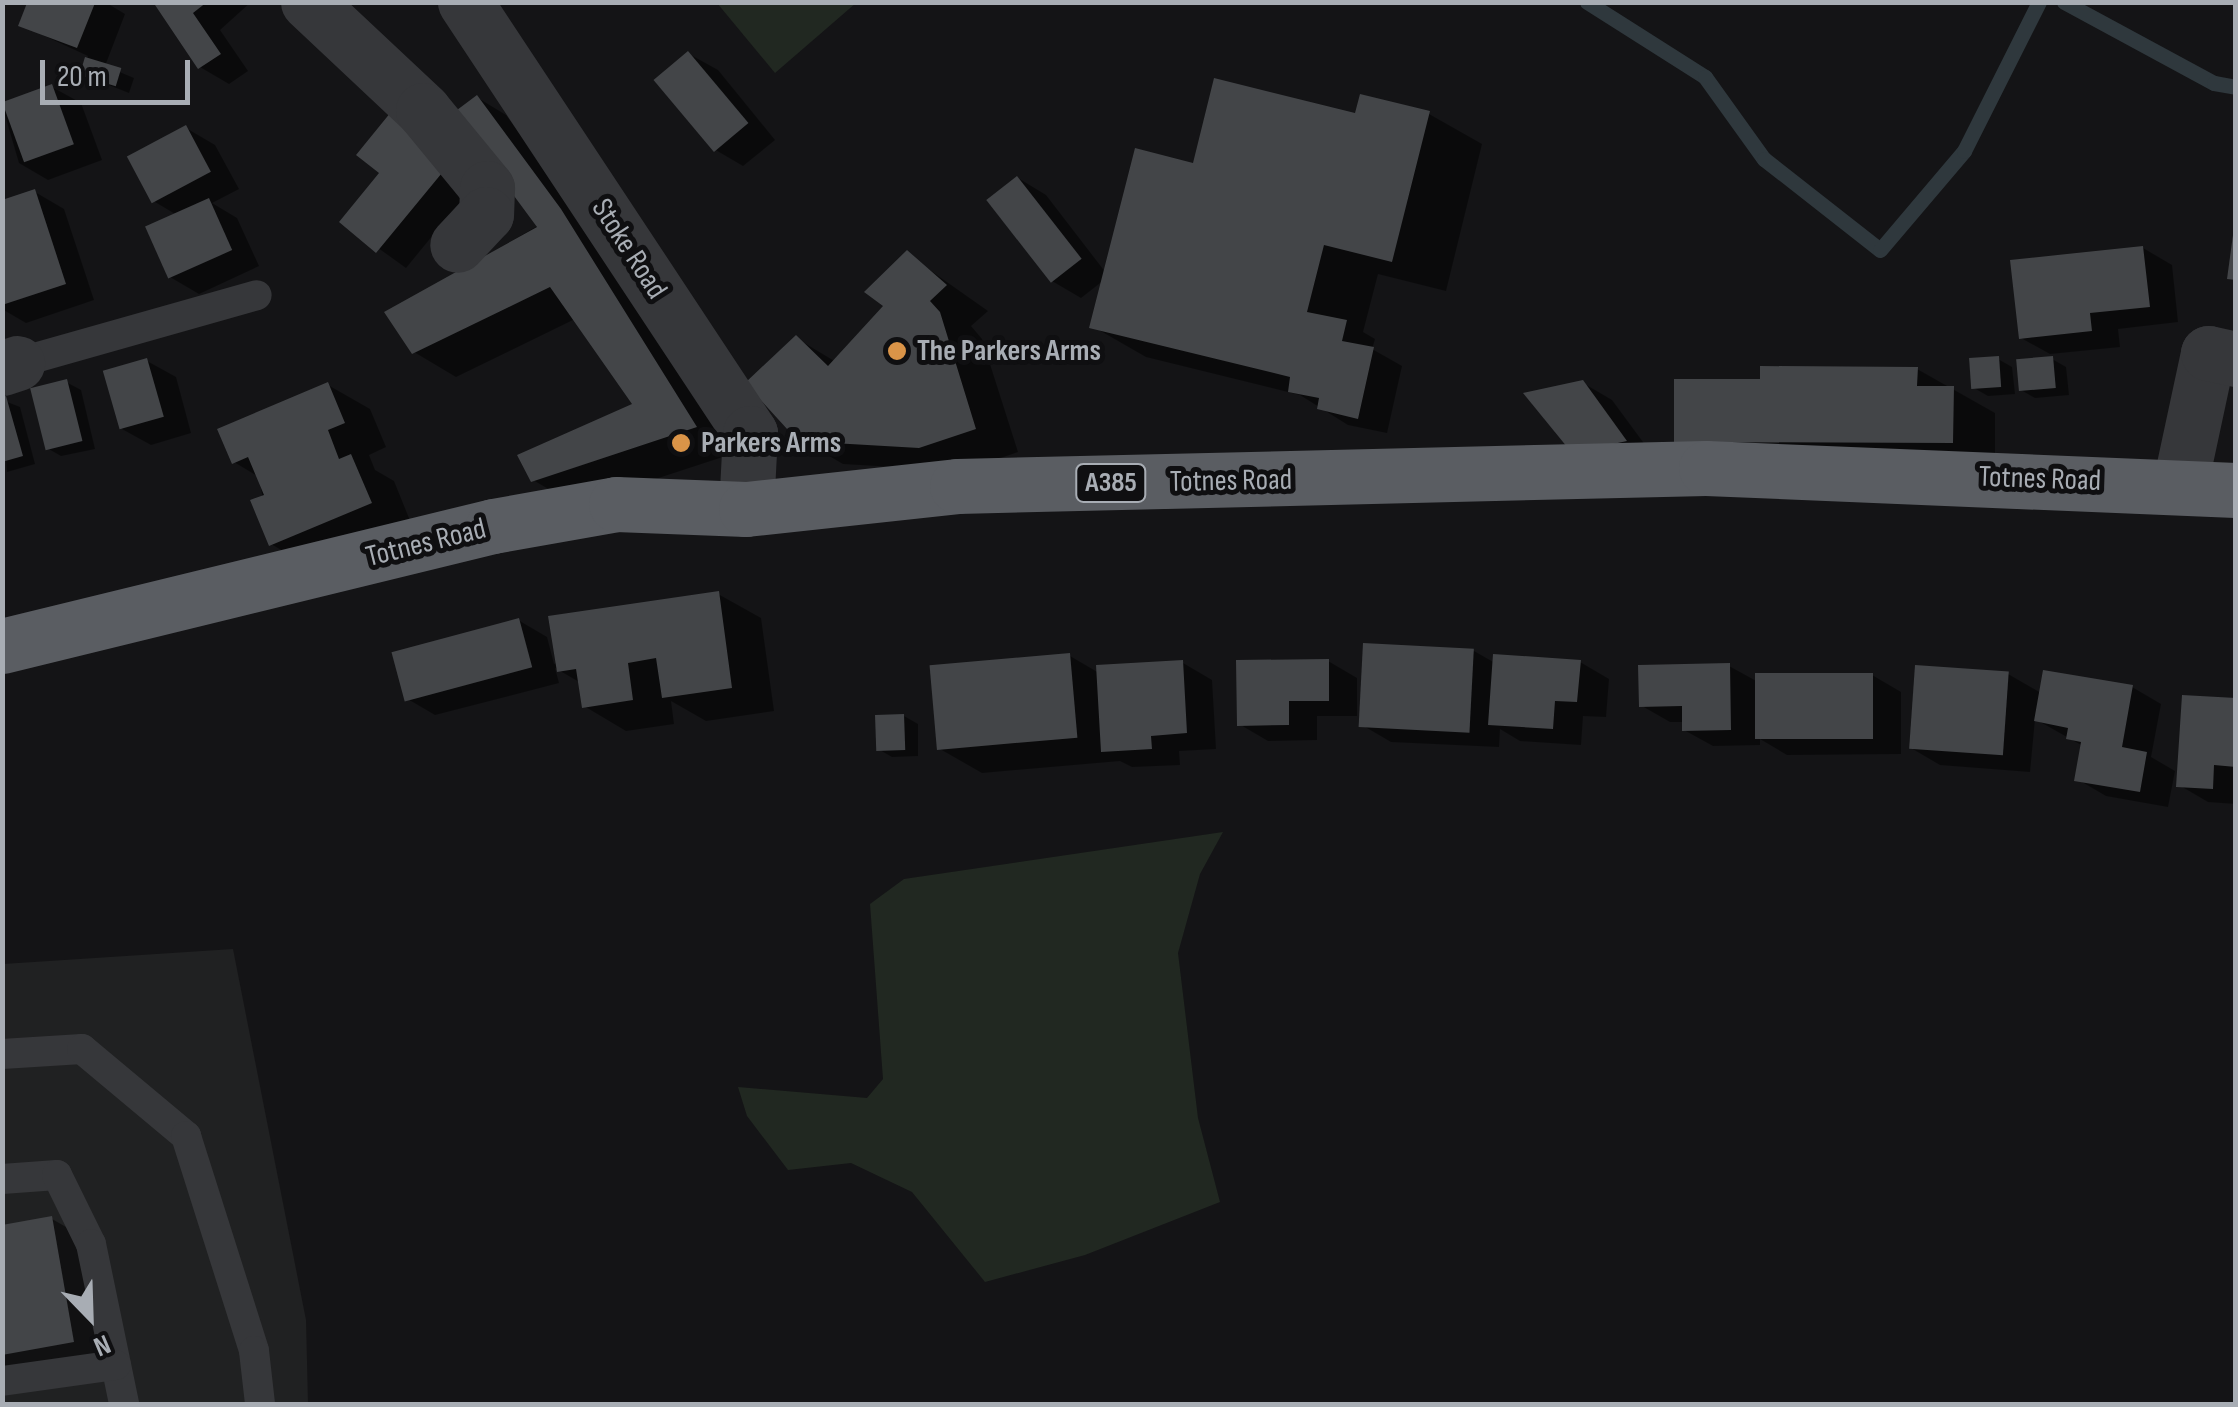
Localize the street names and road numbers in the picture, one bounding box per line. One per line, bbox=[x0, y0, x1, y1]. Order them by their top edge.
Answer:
street label: Stoke Road bbox=[583, 192, 675, 306]
street label: Totnes Road bbox=[1978, 459, 2102, 499]
road number: A385 bbox=[1074, 460, 1148, 506]
street label: Totnes Road bbox=[1170, 462, 1292, 500]
street label: Totnes Road bbox=[362, 511, 490, 575]

